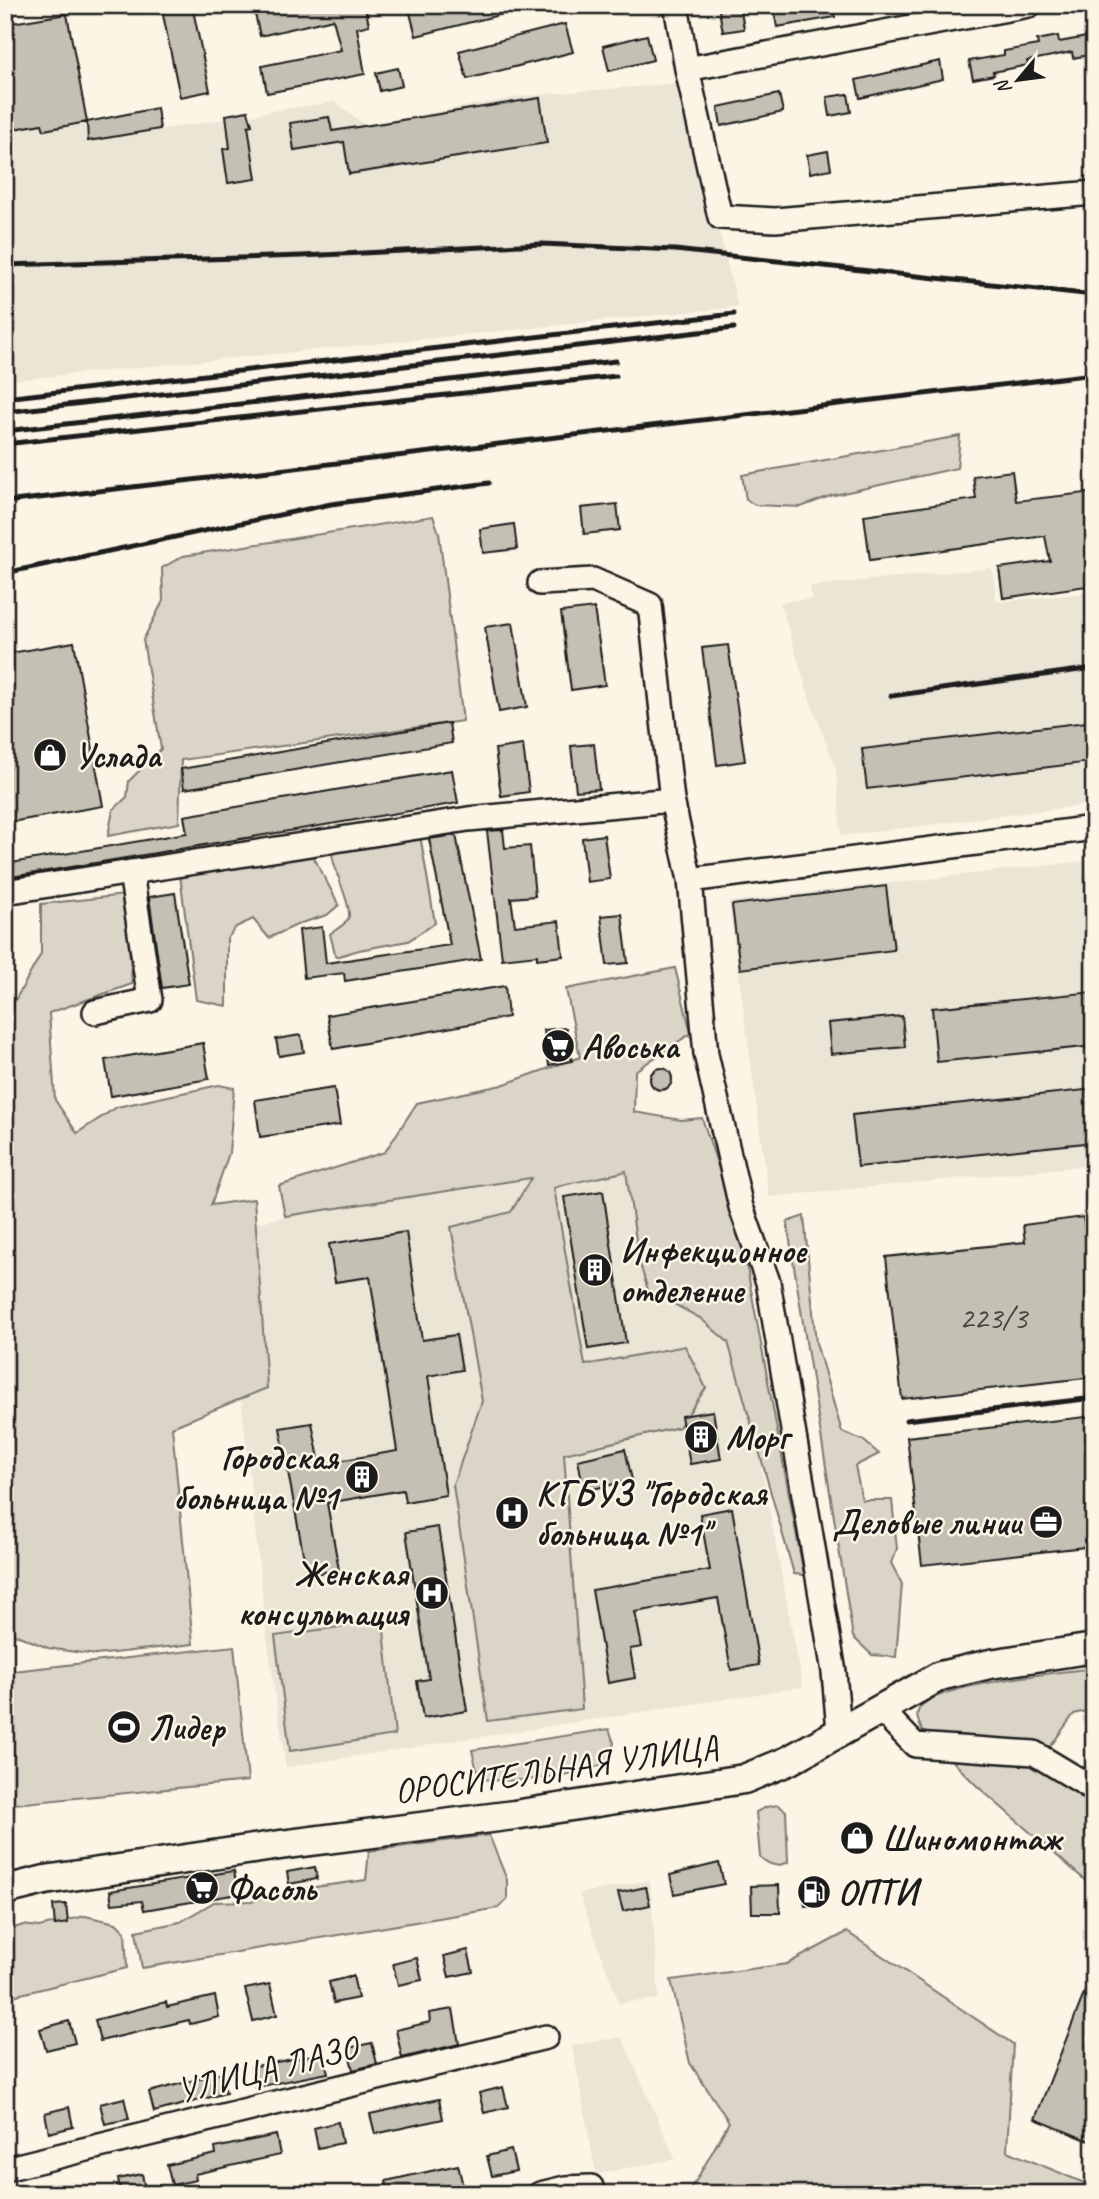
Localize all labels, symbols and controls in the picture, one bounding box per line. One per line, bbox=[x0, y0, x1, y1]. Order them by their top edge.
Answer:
north arrow bbox=[984, 46, 1054, 116]
text: N bbox=[989, 74, 1017, 99]
place label: Услада bbox=[74, 733, 163, 778]
shop icon: Услада bbox=[31, 736, 69, 774]
place label: Авоська bbox=[582, 1024, 681, 1069]
supermarket icon: Авоська bbox=[539, 1027, 577, 1065]
place label: Инфекционное отделение bbox=[620, 1228, 808, 1313]
building icon: Инфекционное отделение bbox=[576, 1251, 614, 1289]
house number: 223/3 bbox=[959, 1297, 1030, 1338]
place label: Морг bbox=[726, 1415, 793, 1460]
building icon: Морг bbox=[682, 1418, 720, 1456]
place label: Городская больница №1 bbox=[174, 1435, 341, 1520]
building icon: Городская больница №1 bbox=[343, 1458, 381, 1496]
place label: КГБУЗ "Городская больница №1" bbox=[536, 1471, 769, 1556]
hospital icon: КГБУЗ "Городская больница №1" bbox=[493, 1494, 531, 1532]
place label: Деловые линии bbox=[832, 1500, 1024, 1545]
office icon: Деловые линии bbox=[1027, 1503, 1065, 1541]
place label: Женская консультация bbox=[238, 1551, 411, 1636]
hospital icon: Женская консультация bbox=[413, 1574, 451, 1612]
place label: Лидер bbox=[148, 1705, 227, 1750]
sports icon: Лидер bbox=[105, 1708, 143, 1746]
street label: ОРОСИТЕЛЬНАЯ УЛИЦА bbox=[391, 1724, 722, 1814]
place label: Шиномонтаж bbox=[882, 1816, 1064, 1861]
shop icon: Шиномонтаж bbox=[838, 1819, 876, 1857]
place label: Фасоль bbox=[227, 1866, 318, 1911]
supermarket icon: Фасоль bbox=[183, 1869, 221, 1907]
place label: ОПТИ bbox=[838, 1870, 923, 1915]
fuel station icon: ОПТИ bbox=[795, 1873, 833, 1911]
street label: УЛИЦА ЛАЗО bbox=[172, 2024, 365, 2113]

